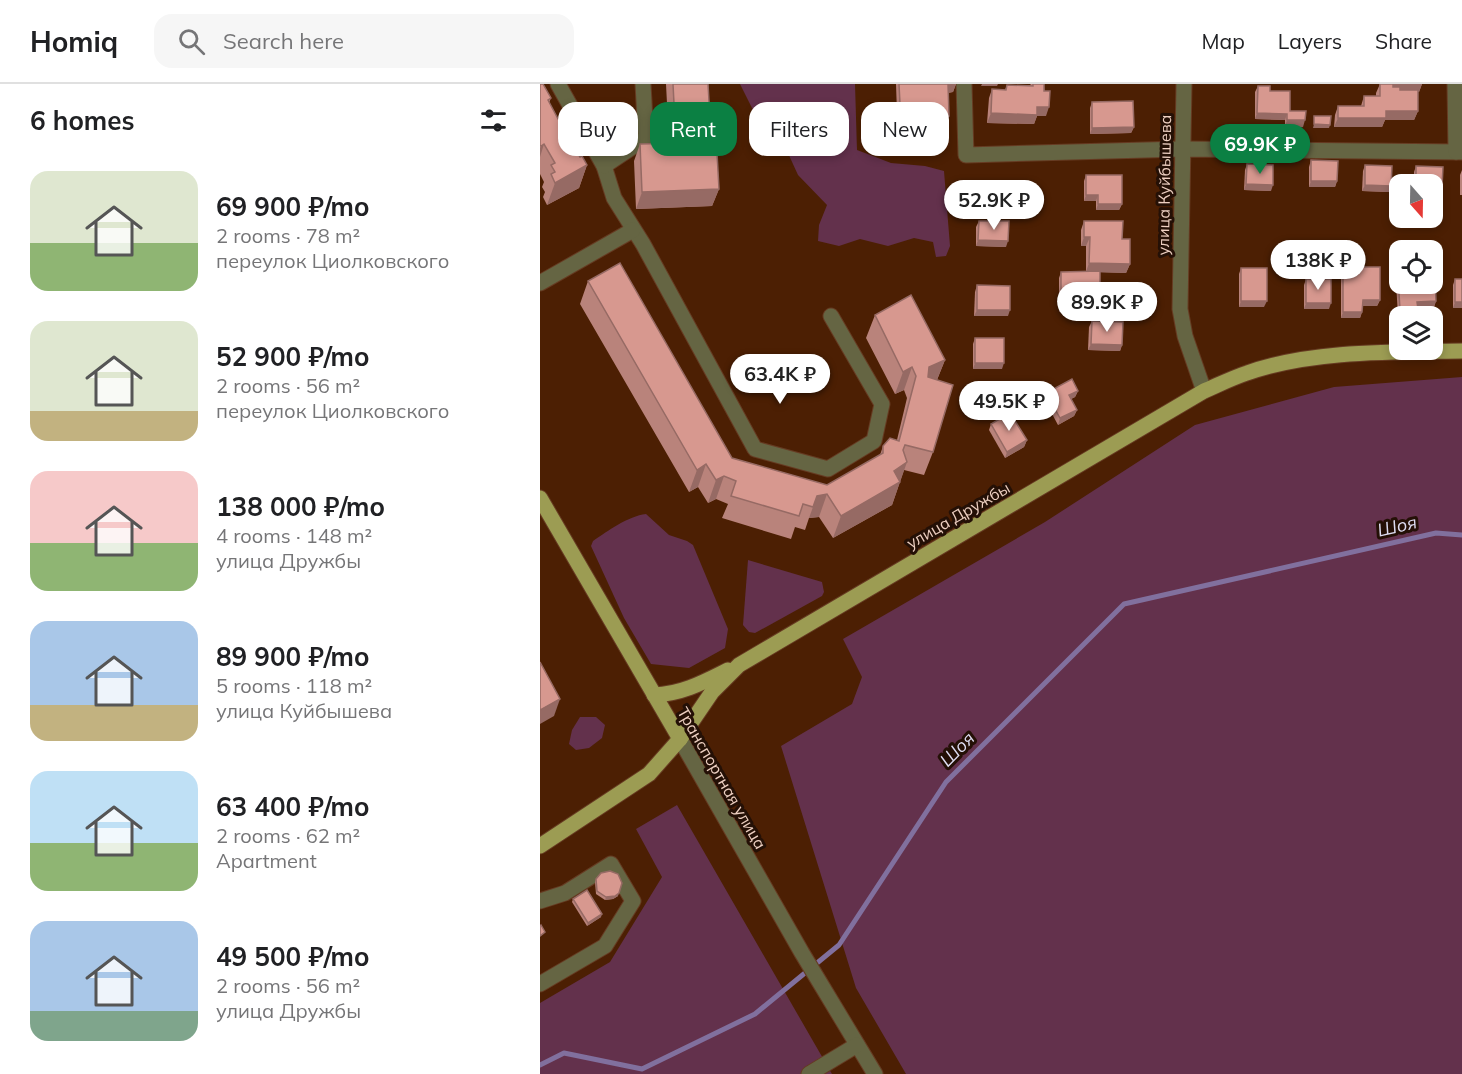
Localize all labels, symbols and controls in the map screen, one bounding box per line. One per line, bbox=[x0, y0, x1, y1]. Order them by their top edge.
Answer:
search box bbox=[154, 14, 574, 68]
text: Homiq bbox=[30, 24, 118, 59]
icon: search bbox=[175, 25, 208, 58]
text: Search here bbox=[223, 27, 344, 55]
text: Map bbox=[1202, 28, 1245, 54]
text: Layers bbox=[1278, 28, 1342, 54]
text: Share bbox=[1375, 28, 1432, 54]
chip: Buy bbox=[558, 102, 638, 156]
chip: Rent bbox=[650, 102, 737, 156]
chip: Filters bbox=[749, 102, 849, 156]
chip: New bbox=[861, 102, 949, 156]
text: 6 homes bbox=[30, 104, 134, 137]
icon: filters bbox=[477, 104, 510, 137]
street label: улица Куйбышева bbox=[1153, 114, 1175, 256]
pin: 69.9K ₽ bbox=[1205, 124, 1315, 175]
text: 69.9K ₽ bbox=[1224, 131, 1296, 156]
north arrow bbox=[1389, 174, 1443, 228]
map controls bbox=[1389, 174, 1443, 360]
pin: 52.9K ₽ bbox=[939, 180, 1049, 231]
text: 52.9K ₽ bbox=[958, 187, 1030, 212]
text: 69 900 ₽/mo bbox=[216, 190, 369, 223]
icon: home bbox=[78, 195, 150, 267]
text: 2 rooms · 78 m² bbox=[216, 223, 360, 248]
pin: 138K ₽ bbox=[1269, 240, 1367, 291]
button: locate bbox=[1389, 240, 1443, 294]
text: 138K ₽ bbox=[1285, 247, 1351, 272]
text: переулок Циолковского bbox=[216, 248, 449, 273]
pin: 89.9K ₽ bbox=[1052, 282, 1162, 333]
text: 89.9K ₽ bbox=[1071, 289, 1143, 314]
button: layers bbox=[1389, 306, 1443, 360]
text: 52 900 ₽/mo bbox=[216, 340, 369, 373]
icon: home bbox=[78, 345, 150, 417]
pin: 63.4K ₽ bbox=[725, 354, 835, 405]
text: 63.4K ₽ bbox=[744, 361, 816, 386]
text: 2 rooms · 56 m² bbox=[216, 373, 360, 398]
pin: 49.5K ₽ bbox=[954, 381, 1064, 432]
text: 49.5K ₽ bbox=[973, 388, 1045, 413]
text: переулок Циолковского bbox=[216, 398, 449, 423]
street label: улица Дружбы bbox=[903, 477, 1013, 553]
text: 138 000 ₽/mo bbox=[216, 490, 385, 523]
icon: home bbox=[78, 495, 150, 567]
water label: Шоя bbox=[1375, 510, 1419, 542]
text: 4 rooms · 148 m² bbox=[216, 523, 372, 548]
text: улица Дружбы bbox=[216, 548, 361, 573]
text: 89 900 ₽/mo bbox=[216, 640, 369, 673]
icon: home bbox=[78, 645, 150, 717]
text: 5 rooms · 118 m² bbox=[216, 673, 372, 698]
text: улица Куйбышева bbox=[216, 698, 392, 723]
street label: Транспортная улица bbox=[673, 704, 771, 852]
water label: Шоя bbox=[935, 727, 979, 771]
text: 63 400 ₽/mo bbox=[216, 790, 369, 823]
icon: home bbox=[78, 795, 150, 867]
text: 2 rooms · 62 m² bbox=[216, 823, 360, 848]
text: Apartment bbox=[216, 848, 317, 873]
text: 49 500 ₽/mo bbox=[216, 940, 369, 973]
icon: home bbox=[78, 945, 150, 1017]
text: 2 rooms · 56 m² bbox=[216, 973, 360, 998]
text: улица Дружбы bbox=[216, 998, 361, 1023]

